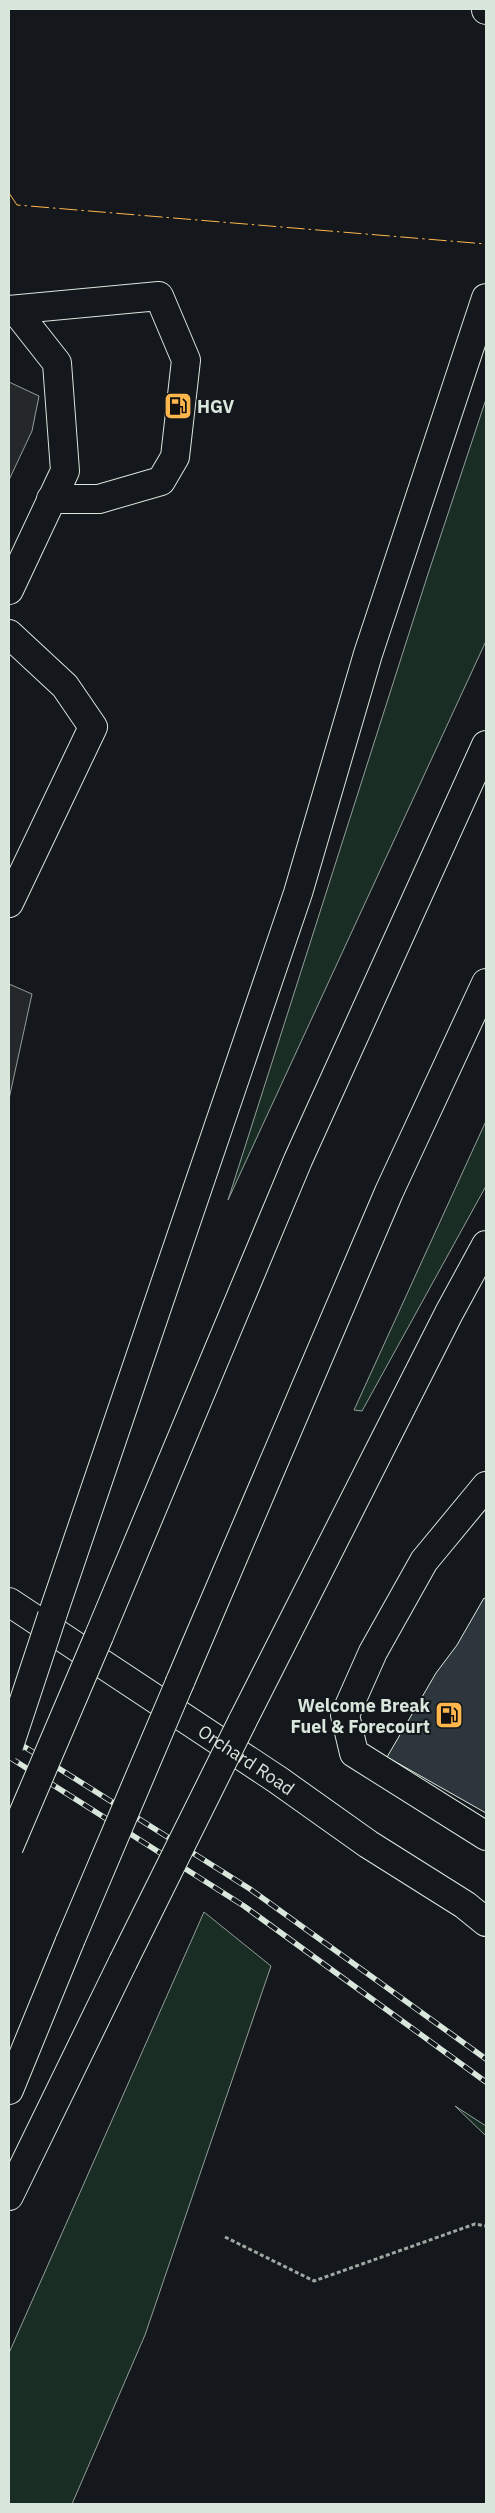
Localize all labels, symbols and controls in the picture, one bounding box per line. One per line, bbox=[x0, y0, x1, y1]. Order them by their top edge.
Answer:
fuel station icon: HGV bbox=[163, 391, 193, 421]
place label: HGV bbox=[197, 395, 234, 418]
place label: Welcome Break Fuel & Forecourt bbox=[290, 1694, 431, 1738]
fuel station icon: Welcome Break Fuel & Forecourt bbox=[434, 1700, 464, 1730]
street label: Orchard Road bbox=[194, 1719, 299, 1800]

